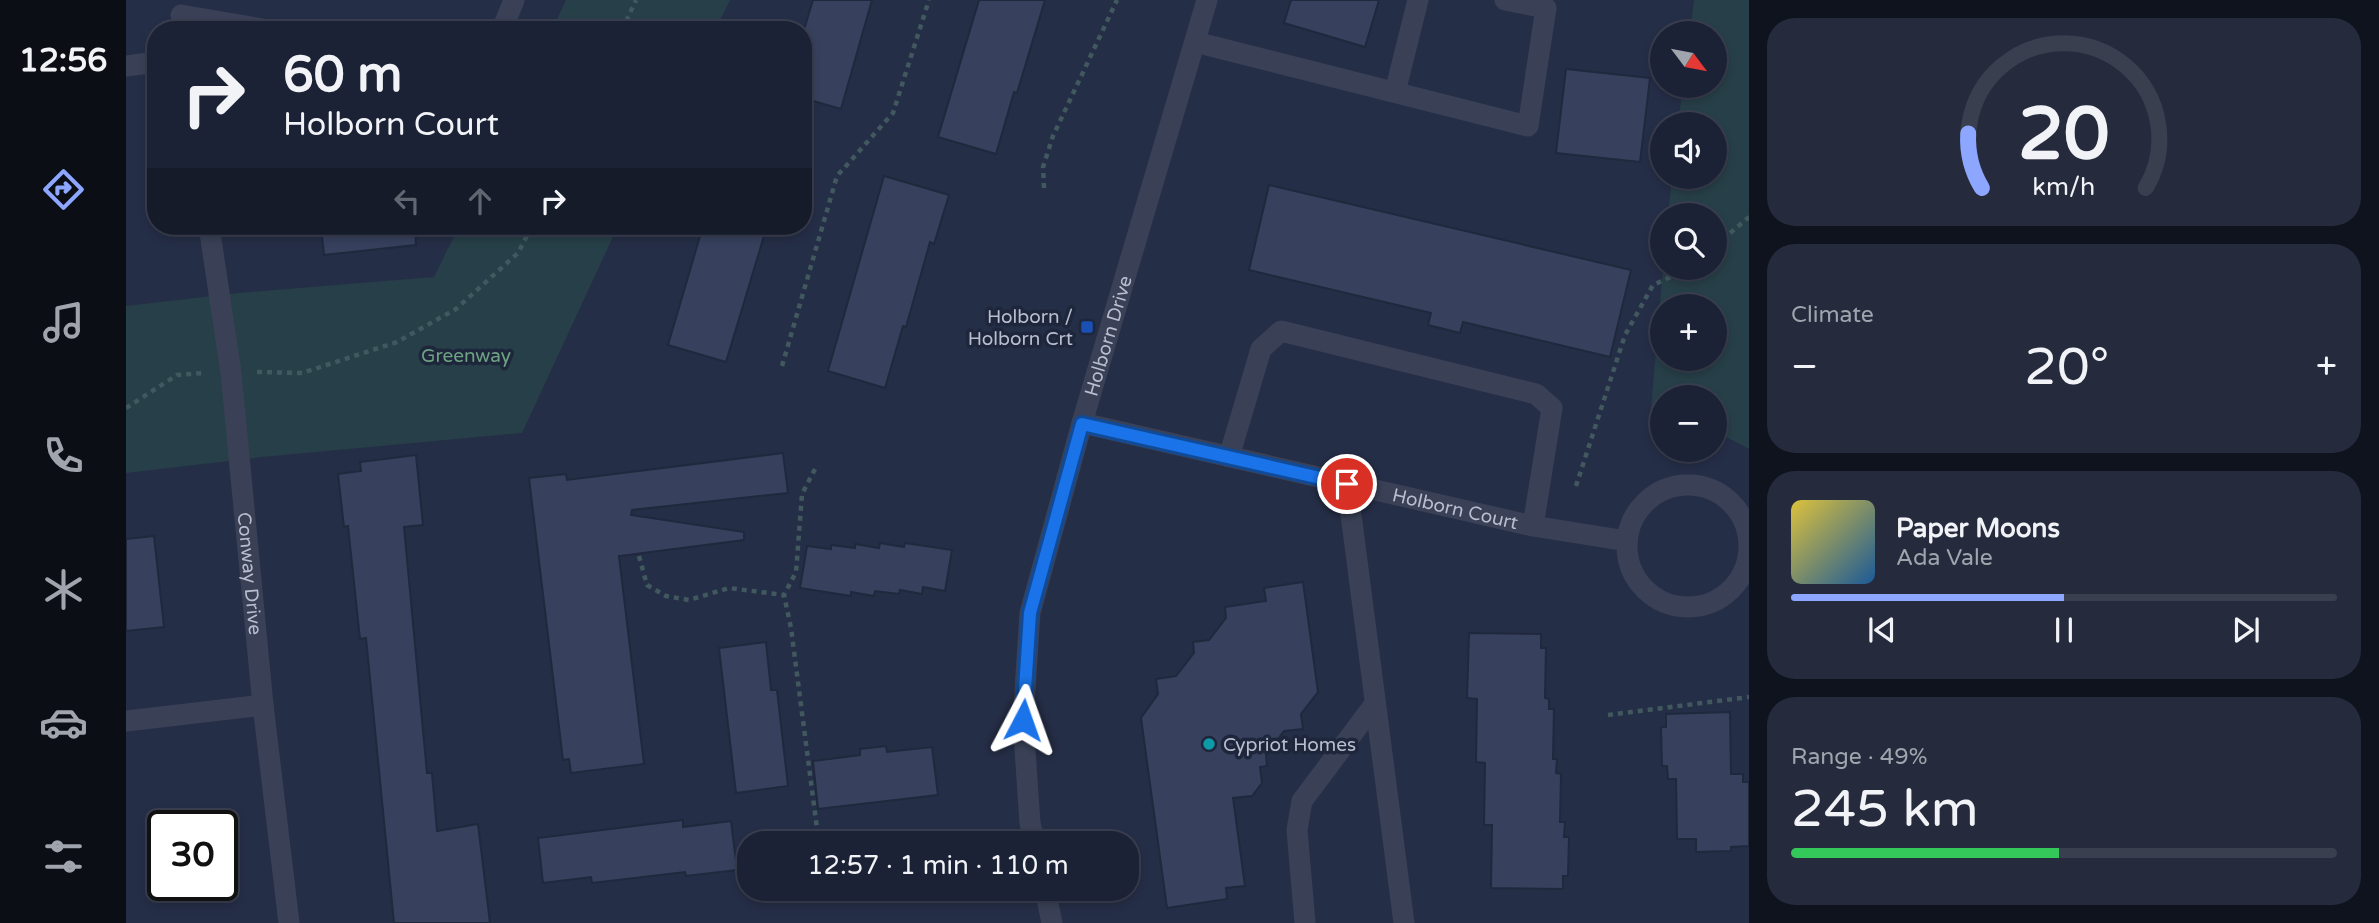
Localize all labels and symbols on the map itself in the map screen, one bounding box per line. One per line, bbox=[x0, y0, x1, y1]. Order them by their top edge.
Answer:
north arrow bbox=[1650, 21, 1727, 98]
street label: Holborn Drive bbox=[1081, 273, 1137, 399]
place label: Holborn / Holborn Crt bbox=[968, 306, 1073, 350]
marker: Holborn / Holborn Crt bbox=[1079, 319, 1095, 335]
park label: Greenway bbox=[421, 345, 511, 367]
pin bbox=[1317, 454, 1377, 514]
street label: Holborn Court bbox=[1390, 484, 1520, 534]
street label: Conway Drive bbox=[232, 511, 266, 636]
position arrow bbox=[986, 683, 1060, 757]
place label: Cypriot Homes bbox=[1223, 734, 1356, 756]
marker: Cypriot Homes bbox=[1201, 736, 1217, 752]
speed limit sign: 30 bbox=[147, 810, 238, 901]

